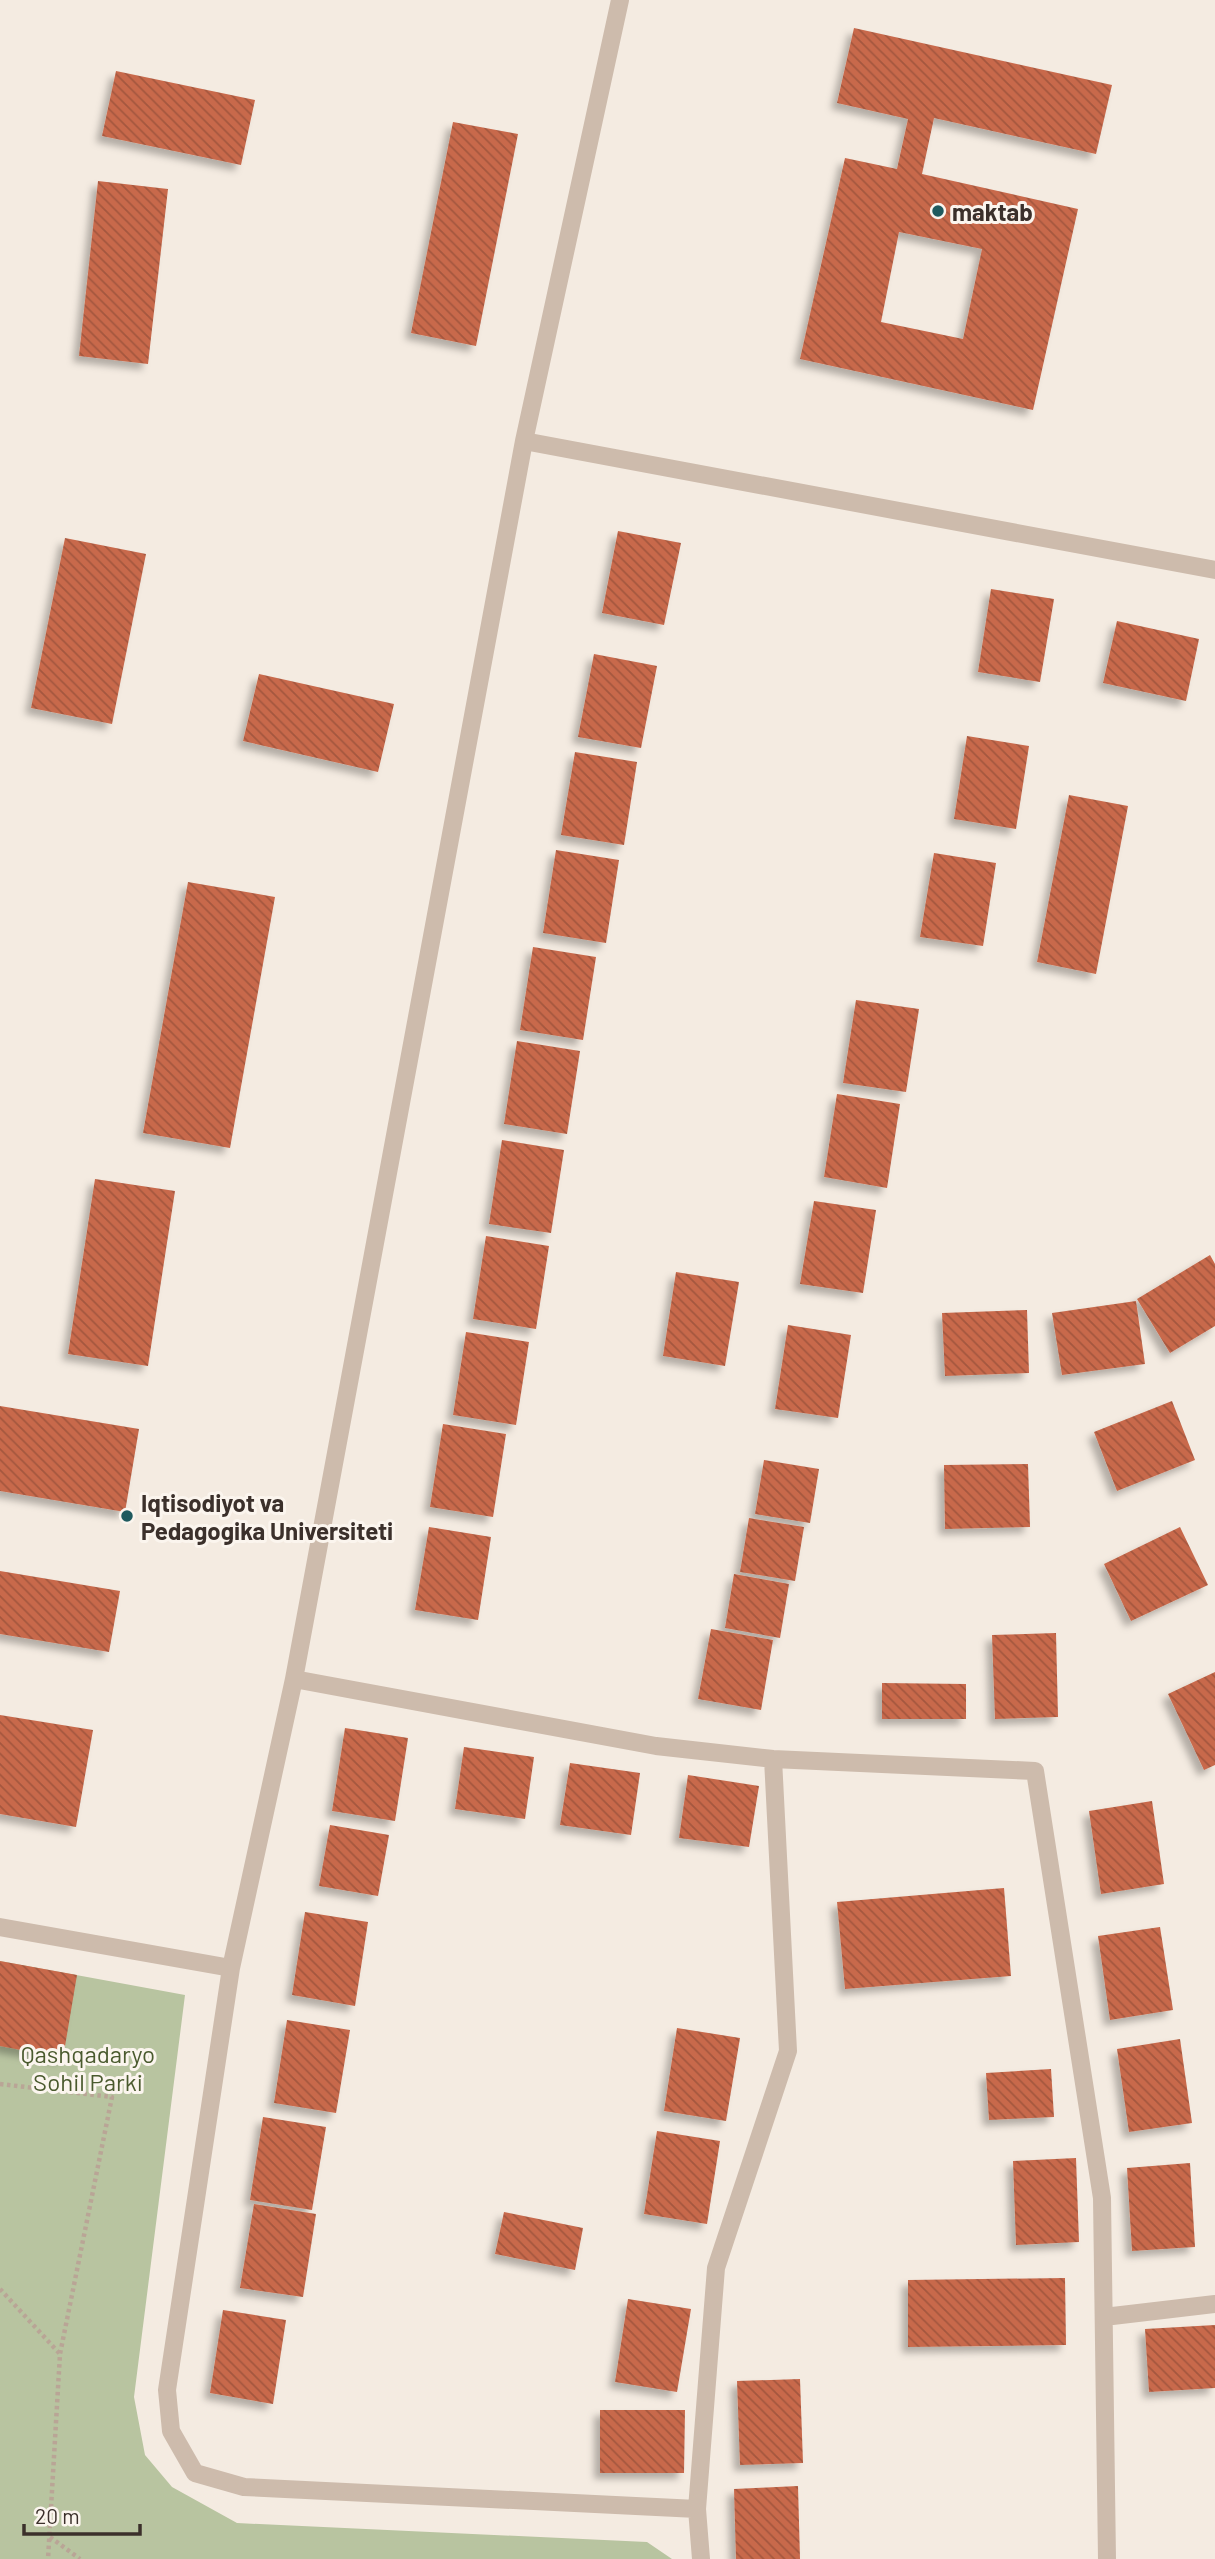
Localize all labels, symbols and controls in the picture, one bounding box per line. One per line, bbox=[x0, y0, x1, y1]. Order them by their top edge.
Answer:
place label: maktab bbox=[952, 197, 1033, 226]
marker: maktab bbox=[930, 203, 946, 219]
place label: Iqtisodiyot va Pedagogika Universiteti bbox=[141, 1488, 393, 1545]
marker: Iqtisodiyot va Pedagogika Universiteti bbox=[119, 1508, 135, 1524]
park label: Qashqadaryo Sohil Parki bbox=[21, 2039, 155, 2096]
scale bar bbox=[24, 2492, 140, 2536]
text: 20 m bbox=[35, 2503, 80, 2528]

